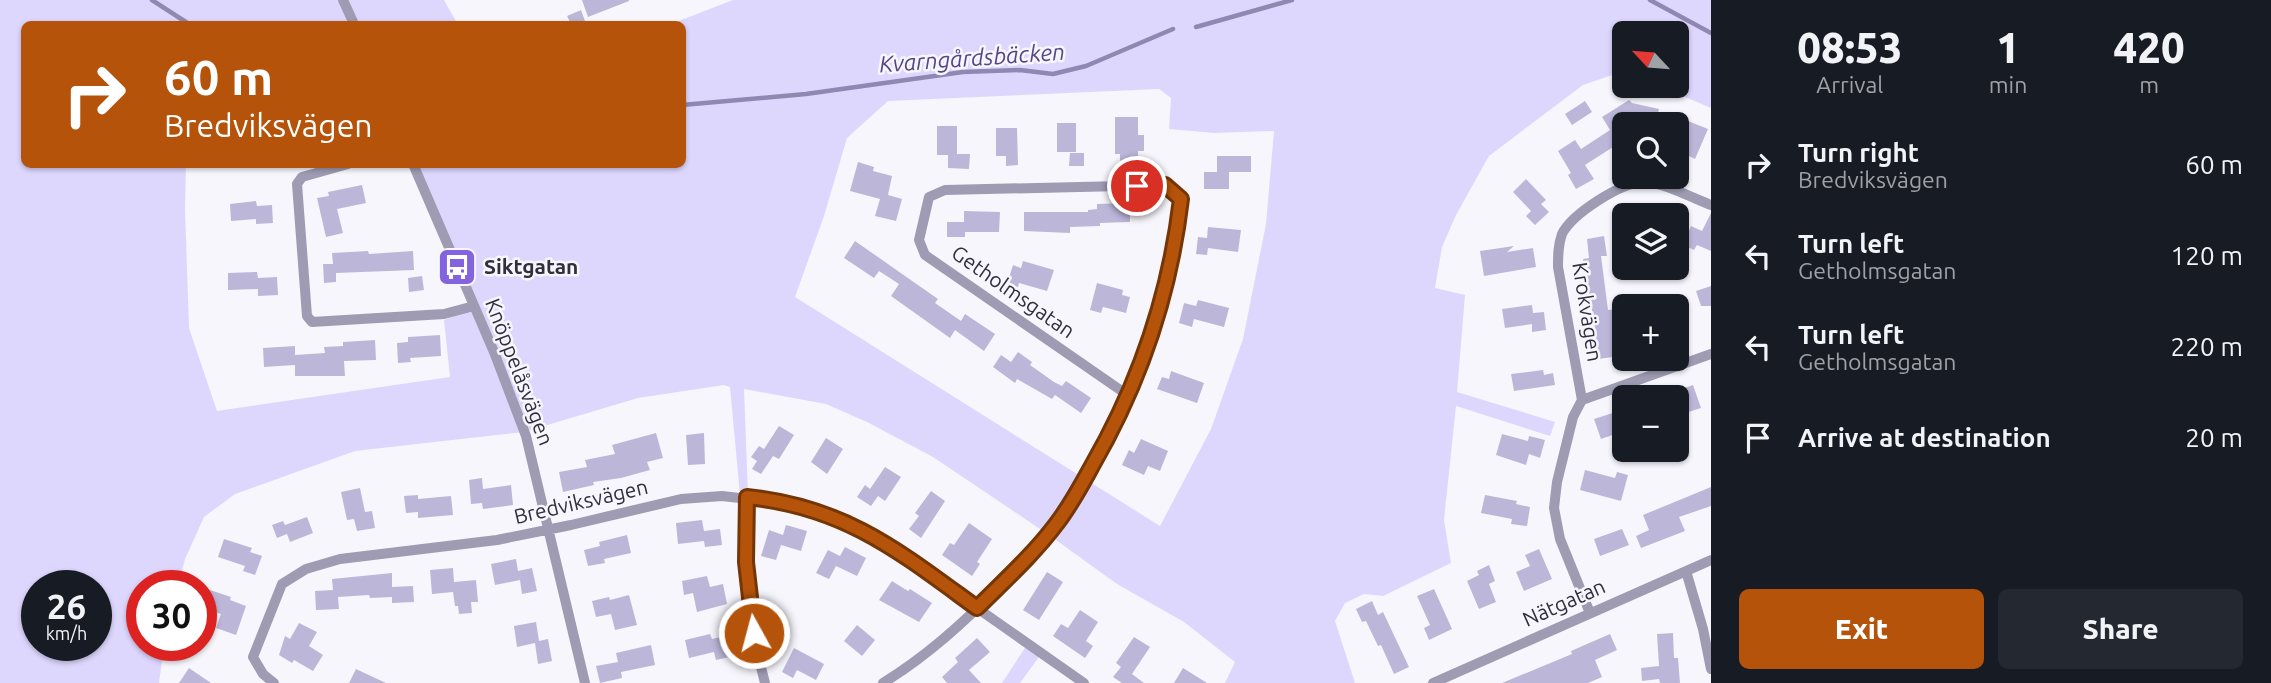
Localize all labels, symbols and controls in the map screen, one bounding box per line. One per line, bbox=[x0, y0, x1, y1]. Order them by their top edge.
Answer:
north arrow bbox=[1612, 21, 1689, 98]
map controls bbox=[1612, 21, 1689, 462]
text: 08:53 bbox=[1797, 24, 1902, 71]
text: 1 bbox=[1996, 24, 2020, 71]
text: 420 bbox=[2114, 24, 2185, 71]
water label: Kvarngårdsbäcken bbox=[878, 39, 1066, 76]
icon: right bbox=[49, 49, 140, 140]
text: 60 m bbox=[164, 49, 273, 104]
text: Arrival bbox=[1816, 72, 1883, 97]
text: min bbox=[1989, 72, 2027, 97]
text: m bbox=[2139, 72, 2159, 97]
text: Bredviksvägen bbox=[164, 107, 373, 143]
button: search bbox=[1612, 112, 1689, 189]
text: Turn right bbox=[1798, 138, 1919, 167]
icon: right bbox=[1739, 146, 1777, 184]
text: 60 m bbox=[2185, 150, 2243, 179]
pin bbox=[1107, 156, 1167, 216]
icon: arrive bbox=[1118, 167, 1156, 205]
text: Bredviksvägen bbox=[1798, 167, 1948, 192]
button: layers bbox=[1612, 203, 1689, 280]
text: Turn left bbox=[1798, 229, 1904, 258]
icon: left bbox=[1739, 237, 1777, 275]
street label: Getholmsgatan bbox=[947, 240, 1080, 342]
text: 120 m bbox=[2171, 241, 2243, 270]
bus stop icon: Siktgatan bbox=[436, 246, 478, 288]
place label: Siktgatan bbox=[484, 254, 578, 278]
text: Getholmsgatan bbox=[1798, 258, 1956, 283]
street label: Krokvägen bbox=[1568, 260, 1608, 363]
button: + bbox=[1612, 294, 1689, 371]
street label: Knöppelåsvägen bbox=[481, 295, 559, 448]
text: Turn left bbox=[1798, 320, 1904, 349]
icon: left bbox=[1739, 328, 1777, 366]
text: 220 m bbox=[2171, 332, 2243, 361]
text: Getholmsgatan bbox=[1798, 349, 1956, 374]
button: − bbox=[1612, 385, 1689, 462]
icon: arrive bbox=[1739, 419, 1777, 457]
text: Arrive at destination bbox=[1798, 423, 2051, 452]
text: 20 m bbox=[2185, 423, 2243, 452]
street label: Bredviksvägen bbox=[511, 474, 650, 528]
speed limit sign: 30 bbox=[126, 570, 217, 661]
street label: Nätgatan bbox=[1519, 573, 1609, 631]
text: 26 bbox=[47, 586, 86, 626]
button: Exit bbox=[1739, 589, 1984, 669]
button: Share bbox=[1998, 589, 2243, 669]
position arrow bbox=[717, 596, 791, 670]
text: km/h bbox=[46, 623, 87, 643]

